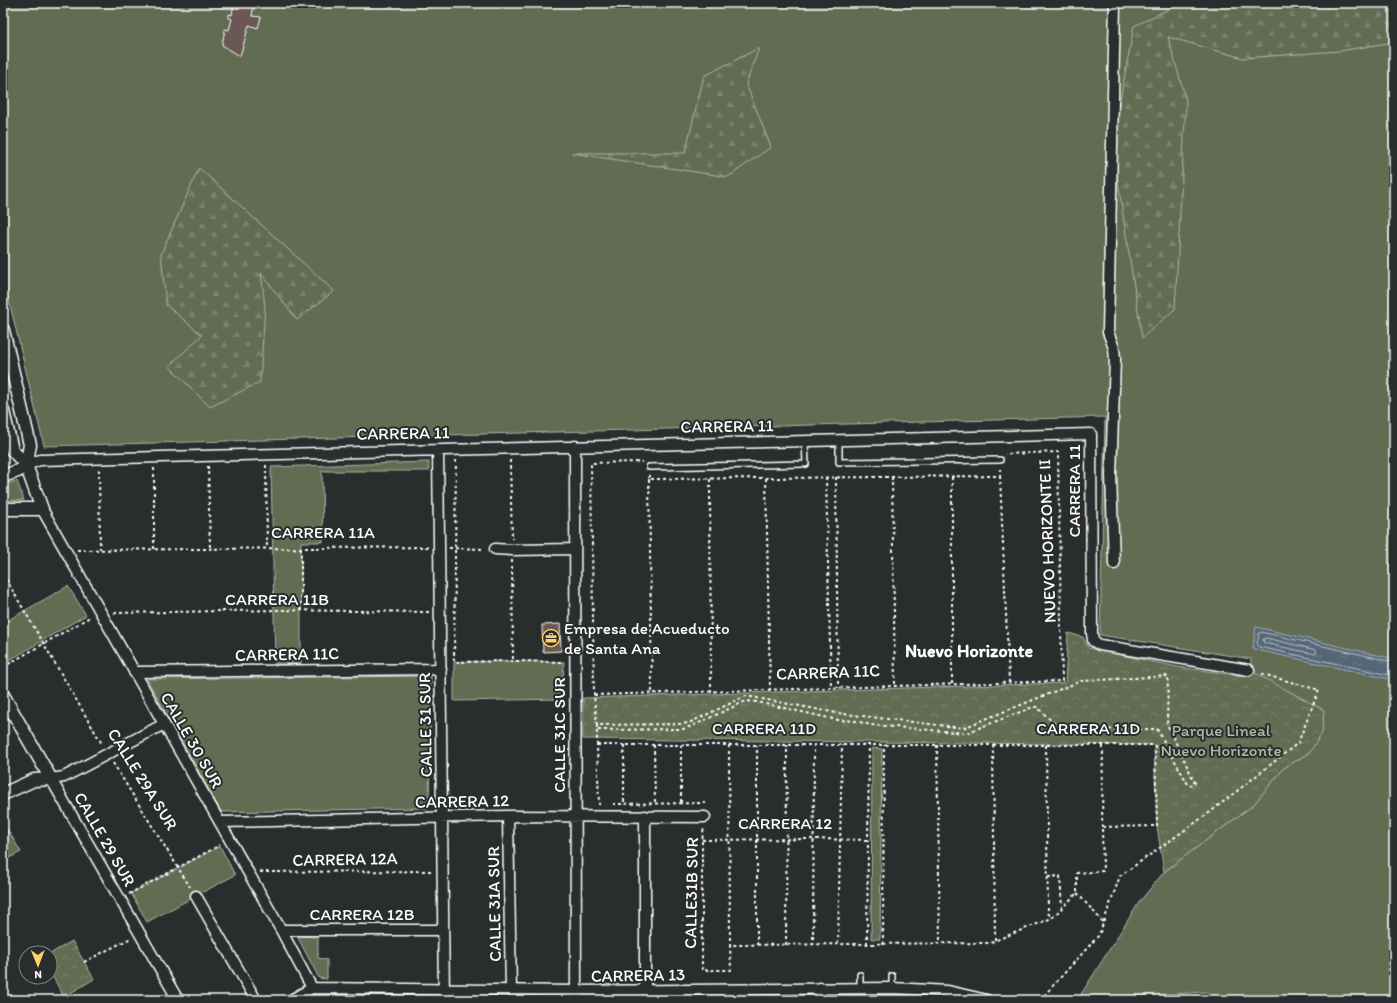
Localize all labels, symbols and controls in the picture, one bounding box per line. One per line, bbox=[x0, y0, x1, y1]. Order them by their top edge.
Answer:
street label: CARRERA 11 bbox=[680, 415, 774, 437]
street label: CARRERA 11 bbox=[356, 422, 450, 444]
street label: CARRERA 11 bbox=[1064, 444, 1084, 538]
street label: NUEVO HORIZONTE II bbox=[1034, 459, 1060, 623]
street label: CARRERA 11A bbox=[271, 522, 375, 542]
street label: CARRERA 11B bbox=[225, 589, 329, 609]
place label: Empresa de Acueducto de Santa Ana bbox=[564, 618, 730, 658]
office icon: Empresa de Acueducto de Santa Ana bbox=[541, 628, 561, 648]
district label: Nuevo Horizonte bbox=[905, 640, 1034, 662]
street label: CARRERA 11C bbox=[235, 643, 339, 665]
street label: CARRERA 11C bbox=[776, 660, 880, 684]
street label: CALLE 31 SUR bbox=[414, 672, 436, 778]
street label: CALLE 31C SUR bbox=[549, 677, 569, 793]
street label: CALLE 30 SUR bbox=[157, 689, 228, 792]
street label: CARRERA 11D bbox=[712, 718, 816, 738]
street label: CARRERA 11D bbox=[1036, 718, 1140, 738]
park label: Parque Lineal Nuevo Horizonte bbox=[1160, 720, 1282, 760]
street label: CALLE 29A SUR bbox=[104, 724, 183, 834]
street label: CALLE 29 SUR bbox=[70, 788, 140, 890]
street label: CARRERA 12 bbox=[415, 790, 509, 812]
street label: CARRERA 12 bbox=[738, 813, 832, 833]
street label: CALLE31B SUR bbox=[680, 837, 702, 949]
street label: CALLE 31A SUR bbox=[483, 846, 505, 962]
street label: CARRERA 12A bbox=[292, 848, 398, 870]
street label: CARRERA 12B bbox=[310, 904, 415, 924]
north arrow bbox=[18, 945, 58, 985]
street label: CARRERA 13 bbox=[591, 964, 685, 986]
text: N bbox=[34, 968, 42, 981]

